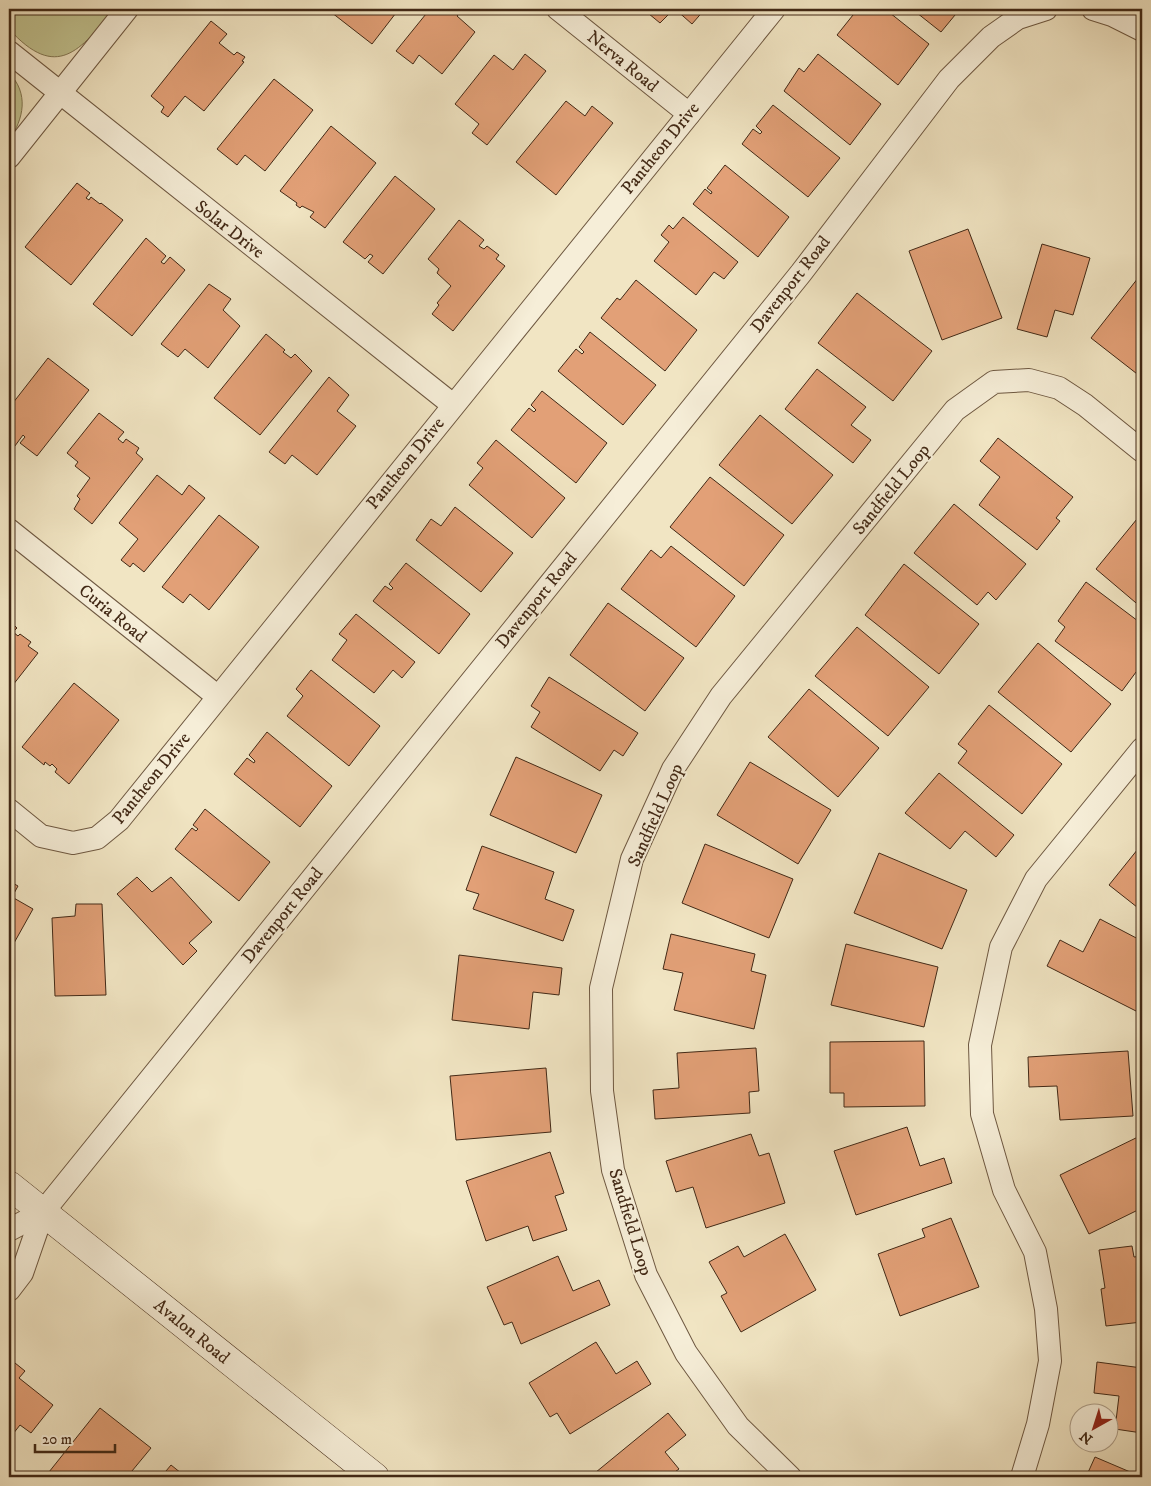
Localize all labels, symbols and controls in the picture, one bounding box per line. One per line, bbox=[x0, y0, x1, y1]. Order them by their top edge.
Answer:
street label: Nerva Road bbox=[582, 26, 663, 97]
street label: Pantheon Drive bbox=[617, 98, 705, 199]
street label: Solar Drive bbox=[190, 196, 268, 264]
street label: Davenport Road bbox=[746, 232, 835, 338]
street label: Pantheon Drive bbox=[362, 413, 450, 514]
street label: Sandfield Loop bbox=[848, 440, 935, 540]
street label: Davenport Road bbox=[491, 548, 582, 653]
street label: Curia Road bbox=[74, 580, 151, 648]
street label: Pantheon Drive bbox=[108, 728, 196, 829]
street label: Sandfield Loop bbox=[623, 760, 688, 870]
street label: Davenport Road bbox=[237, 863, 328, 968]
street label: Sandfield Loop bbox=[603, 1166, 657, 1278]
street label: Avalon Road bbox=[149, 1294, 234, 1369]
north arrow bbox=[1068, 1404, 1118, 1454]
scale bar bbox=[35, 1421, 115, 1453]
text: N bbox=[1076, 1426, 1097, 1448]
text: 20 m bbox=[42, 1430, 72, 1449]

